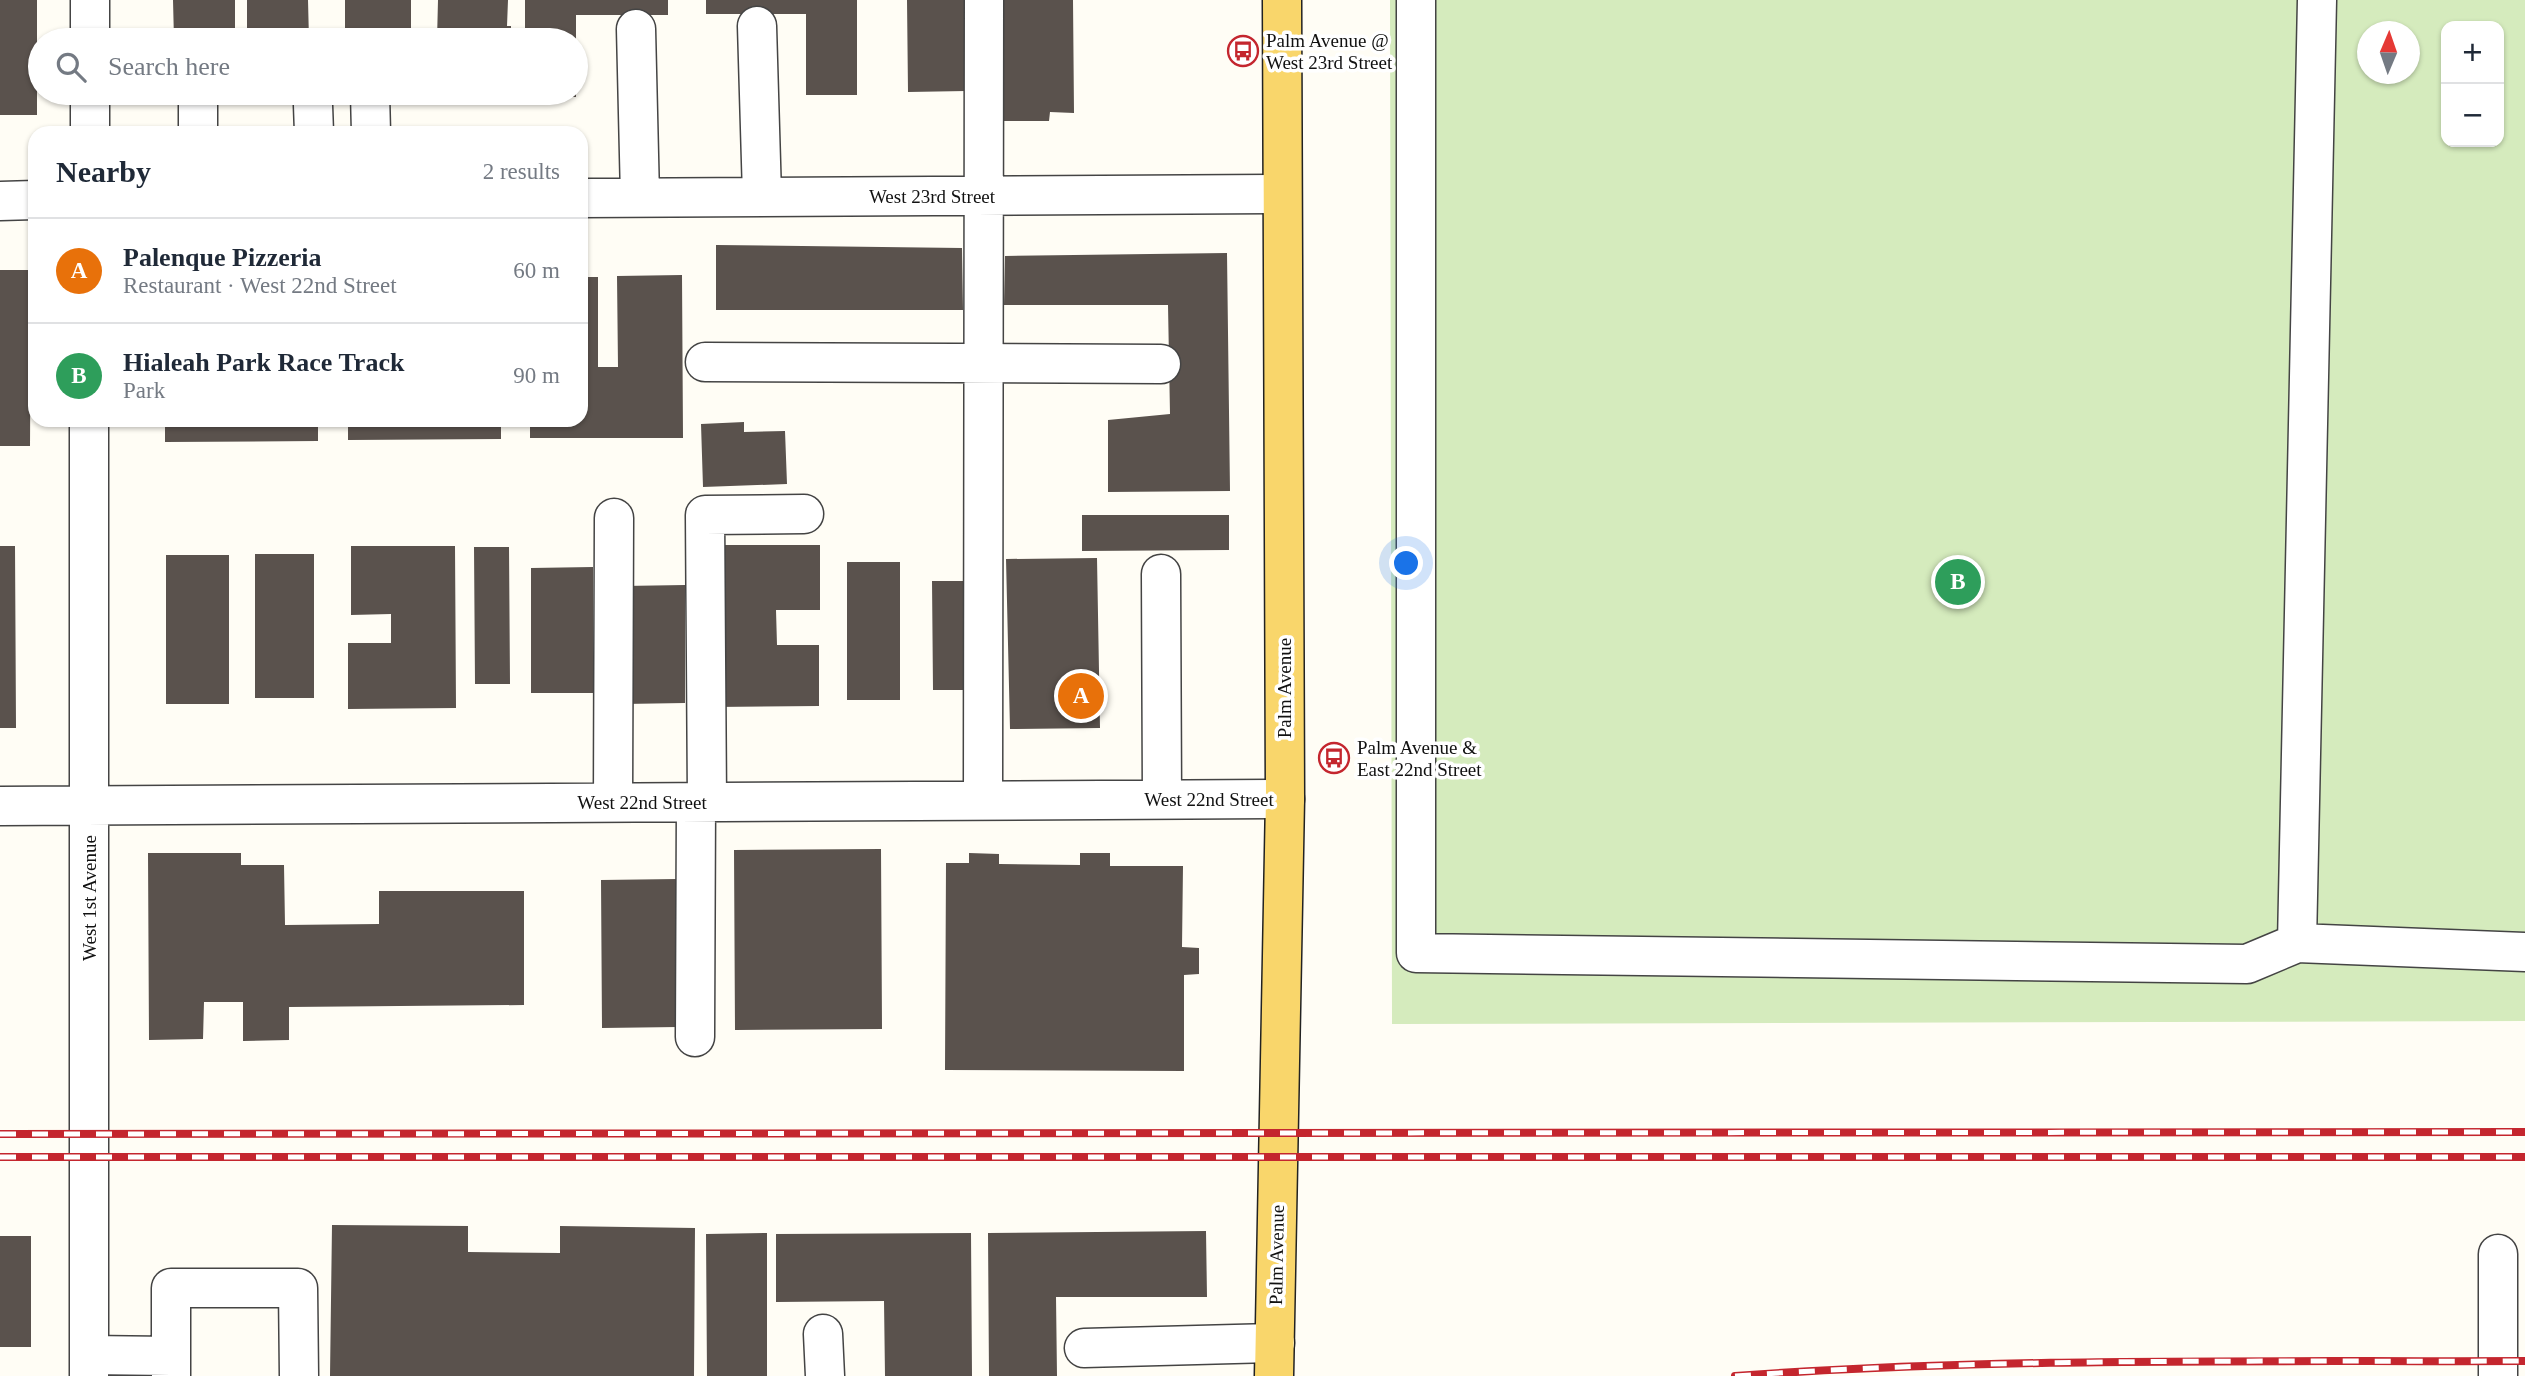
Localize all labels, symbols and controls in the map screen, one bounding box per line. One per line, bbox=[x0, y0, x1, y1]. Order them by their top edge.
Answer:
north arrow bbox=[2357, 21, 2420, 84]
map controls bbox=[2441, 21, 2504, 147]
button: + bbox=[2441, 21, 2504, 84]
search box bbox=[28, 28, 588, 105]
place label: Palm Avenue @ West 23rd Street bbox=[1266, 30, 1393, 73]
bus stop icon: Palm Avenue @ West 23rd Street bbox=[1226, 34, 1260, 68]
icon: search bbox=[52, 48, 90, 86]
text: Search here bbox=[108, 52, 230, 81]
button: − bbox=[2441, 84, 2504, 147]
text: Nearby bbox=[56, 155, 151, 188]
text: 2 results bbox=[483, 159, 560, 184]
street label: West 23rd Street bbox=[869, 186, 996, 207]
text: Palenque Pizzeria bbox=[123, 243, 322, 272]
text: A bbox=[71, 258, 87, 283]
text: 60 m bbox=[513, 258, 560, 283]
text: Restaurant · West 22nd Street bbox=[123, 273, 397, 298]
text: Hialeah Park Race Track bbox=[123, 348, 404, 377]
text: B bbox=[71, 363, 87, 388]
text: 90 m bbox=[513, 363, 560, 388]
text: Park bbox=[123, 378, 165, 403]
your location bbox=[1389, 546, 1423, 580]
pin: B bbox=[1935, 556, 1981, 608]
street label: Palm Avenue bbox=[1274, 638, 1295, 738]
pin: A bbox=[1058, 670, 1104, 722]
place label: Palm Avenue & East 22nd Street bbox=[1357, 737, 1482, 780]
bus stop icon: Palm Avenue & East 22nd Street bbox=[1317, 741, 1351, 775]
street label: West 22nd Street bbox=[1144, 789, 1274, 810]
street label: West 22nd Street bbox=[577, 792, 707, 813]
street label: West 1st Avenue bbox=[79, 835, 100, 961]
street label: Palm Avenue bbox=[1265, 1205, 1288, 1305]

